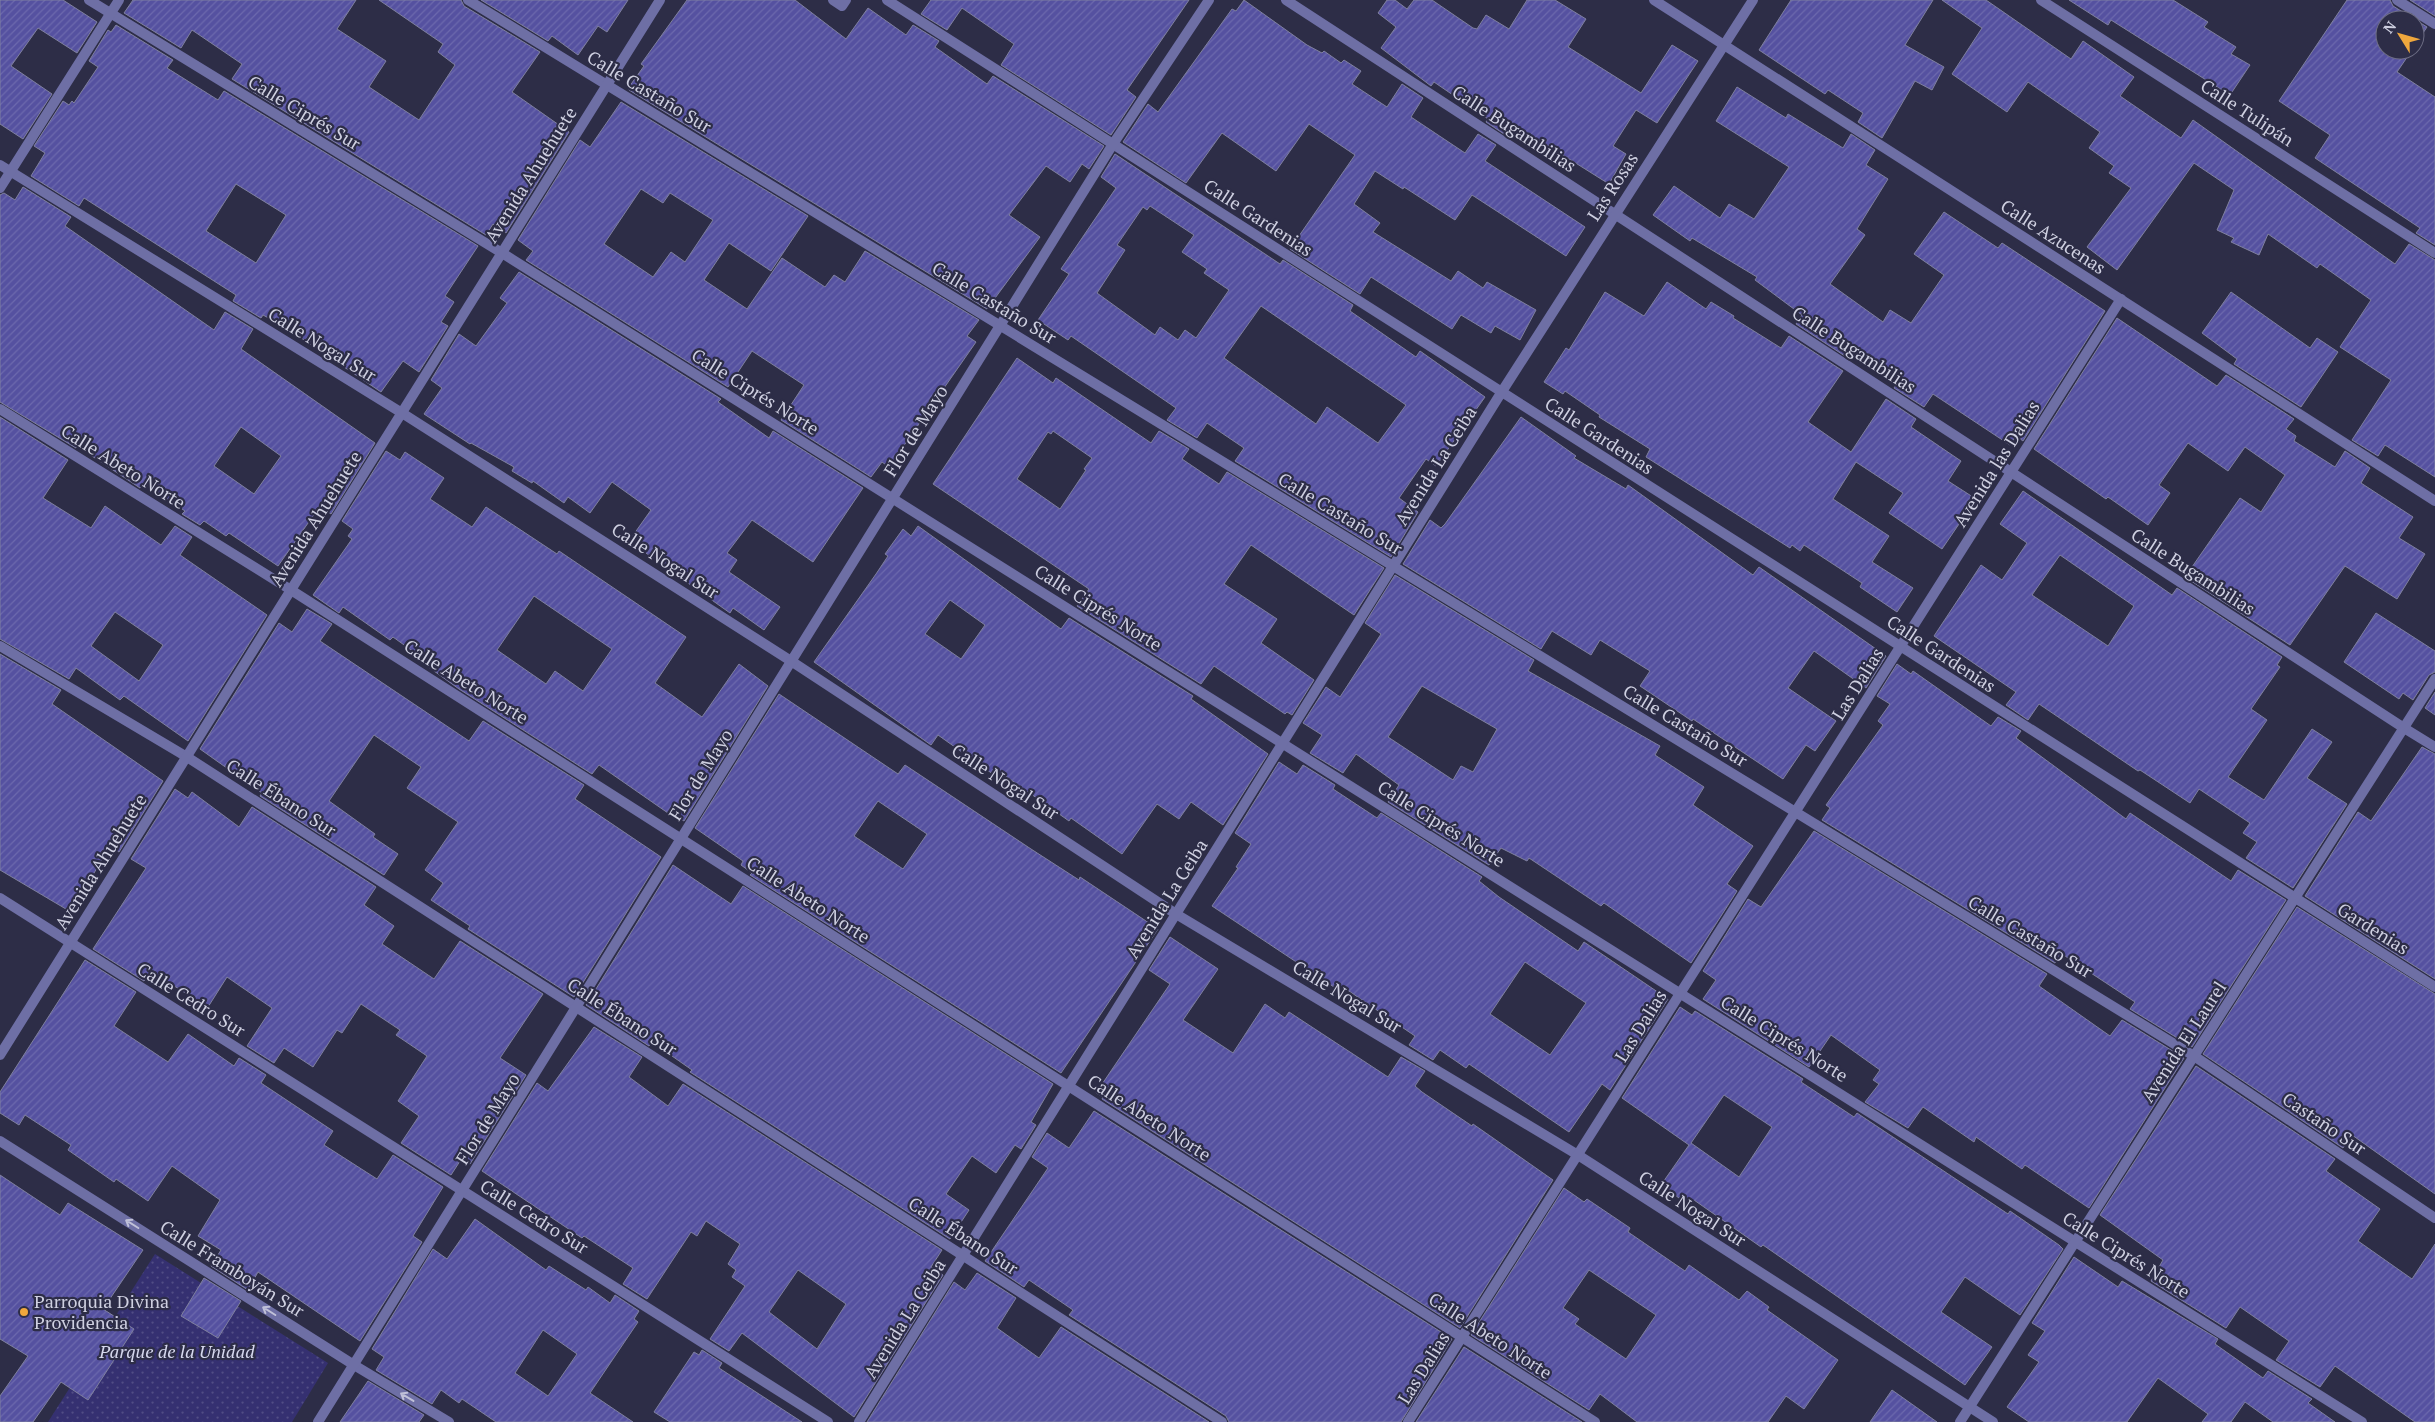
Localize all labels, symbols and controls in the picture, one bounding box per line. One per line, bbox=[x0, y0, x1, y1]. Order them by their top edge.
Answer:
north arrow bbox=[2375, 10, 2425, 60]
text: N bbox=[2378, 17, 2400, 37]
street label: Calle Castaño Sur bbox=[583, 45, 716, 138]
street label: Calle Ciprés Sur bbox=[244, 69, 365, 155]
street label: Calle Tulipán bbox=[2196, 73, 2299, 151]
street label: Calle Bugambilias bbox=[1448, 79, 1581, 177]
street label: Avenida Ahuehuete bbox=[479, 102, 582, 247]
street label: Las Rosas bbox=[1581, 148, 1643, 225]
street label: Calle Gardenias bbox=[1199, 173, 1318, 261]
street label: Calle Azucenas bbox=[1996, 193, 2111, 279]
street label: Calle Castaño Sur bbox=[928, 256, 1061, 349]
street label: Calle Bugambilias bbox=[1788, 300, 1921, 398]
street label: Calle Nogal Sur bbox=[264, 301, 381, 387]
street label: Calle Ciprés Norte bbox=[687, 342, 824, 440]
street label: Flor de Mayo bbox=[878, 380, 953, 481]
street label: Calle Gardenias bbox=[1540, 391, 1659, 479]
street label: Avenida las Dalias bbox=[1948, 396, 2045, 531]
street label: Avenida La Ceiba bbox=[1389, 401, 1481, 530]
street label: Calle Abeto Norte bbox=[57, 418, 190, 514]
street label: Avenida Ahuehuete bbox=[264, 446, 367, 591]
street label: Calle Castaño Sur bbox=[1274, 467, 1407, 560]
street label: Calle Nogal Sur bbox=[607, 517, 724, 604]
street label: Calle Bugambilias bbox=[2127, 522, 2260, 620]
street label: Calle Ciprés Norte bbox=[1030, 558, 1167, 656]
street label: Calle Gardenias bbox=[1882, 609, 2001, 697]
street label: Calle Abeto Norte bbox=[400, 633, 533, 729]
street label: Las Dalias bbox=[1826, 643, 1889, 724]
street label: Calle Castaño Sur bbox=[1619, 679, 1752, 772]
street label: Flor de Mayo bbox=[663, 724, 738, 825]
street label: Calle Nogal Sur bbox=[947, 738, 1064, 825]
street label: Calle Ébano Sur bbox=[222, 753, 341, 842]
street label: Calle Ciprés Norte bbox=[1373, 774, 1510, 872]
street label: Avenida Ahuehuete bbox=[49, 789, 152, 934]
street label: Avenida La Ceiba bbox=[1120, 834, 1212, 963]
street label: Calle Abeto Norte bbox=[742, 850, 875, 948]
street label: Calle Castaño Sur bbox=[1964, 890, 2097, 983]
street label: Gardenias bbox=[2333, 897, 2414, 960]
street label: Calle Nogal Sur bbox=[1288, 954, 1407, 1038]
street label: Calle Cedro Sur bbox=[133, 956, 250, 1042]
street label: Calle Ébano Sur bbox=[563, 972, 682, 1061]
street label: Avenida El Laurel bbox=[2135, 976, 2231, 1106]
street label: Las Dalias bbox=[1609, 985, 1672, 1066]
street label: Calle Ciprés Norte bbox=[1716, 989, 1853, 1087]
street label: Flor de Mayo bbox=[450, 1068, 525, 1169]
street label: Calle Abeto Norte bbox=[1083, 1068, 1216, 1166]
street label: Castaño Sur bbox=[2278, 1086, 2371, 1160]
street label: Calle Nogal Sur bbox=[1634, 1165, 1751, 1252]
street label: Calle Cedro Sur bbox=[476, 1173, 593, 1259]
street label: Calle Ébano Sur bbox=[904, 1191, 1023, 1280]
street label: Calle Ciprés Norte bbox=[2058, 1205, 2195, 1303]
street label: Calle Framboyán Sur bbox=[156, 1214, 309, 1322]
one-way arrow bbox=[125, 1219, 139, 1229]
street label: Avenida La Ceiba bbox=[858, 1254, 950, 1383]
street label: Calle Abeto Norte bbox=[1424, 1286, 1557, 1384]
place label: Parroquia Divina Providencia bbox=[34, 1289, 169, 1334]
marker: Parroquia Divina Providencia bbox=[18, 1306, 30, 1318]
one-way arrow bbox=[262, 1306, 276, 1316]
street label: Las Dalias bbox=[1392, 1327, 1455, 1408]
park label: Parque de la Unidad bbox=[98, 1339, 255, 1363]
one-way arrow bbox=[400, 1391, 414, 1402]

